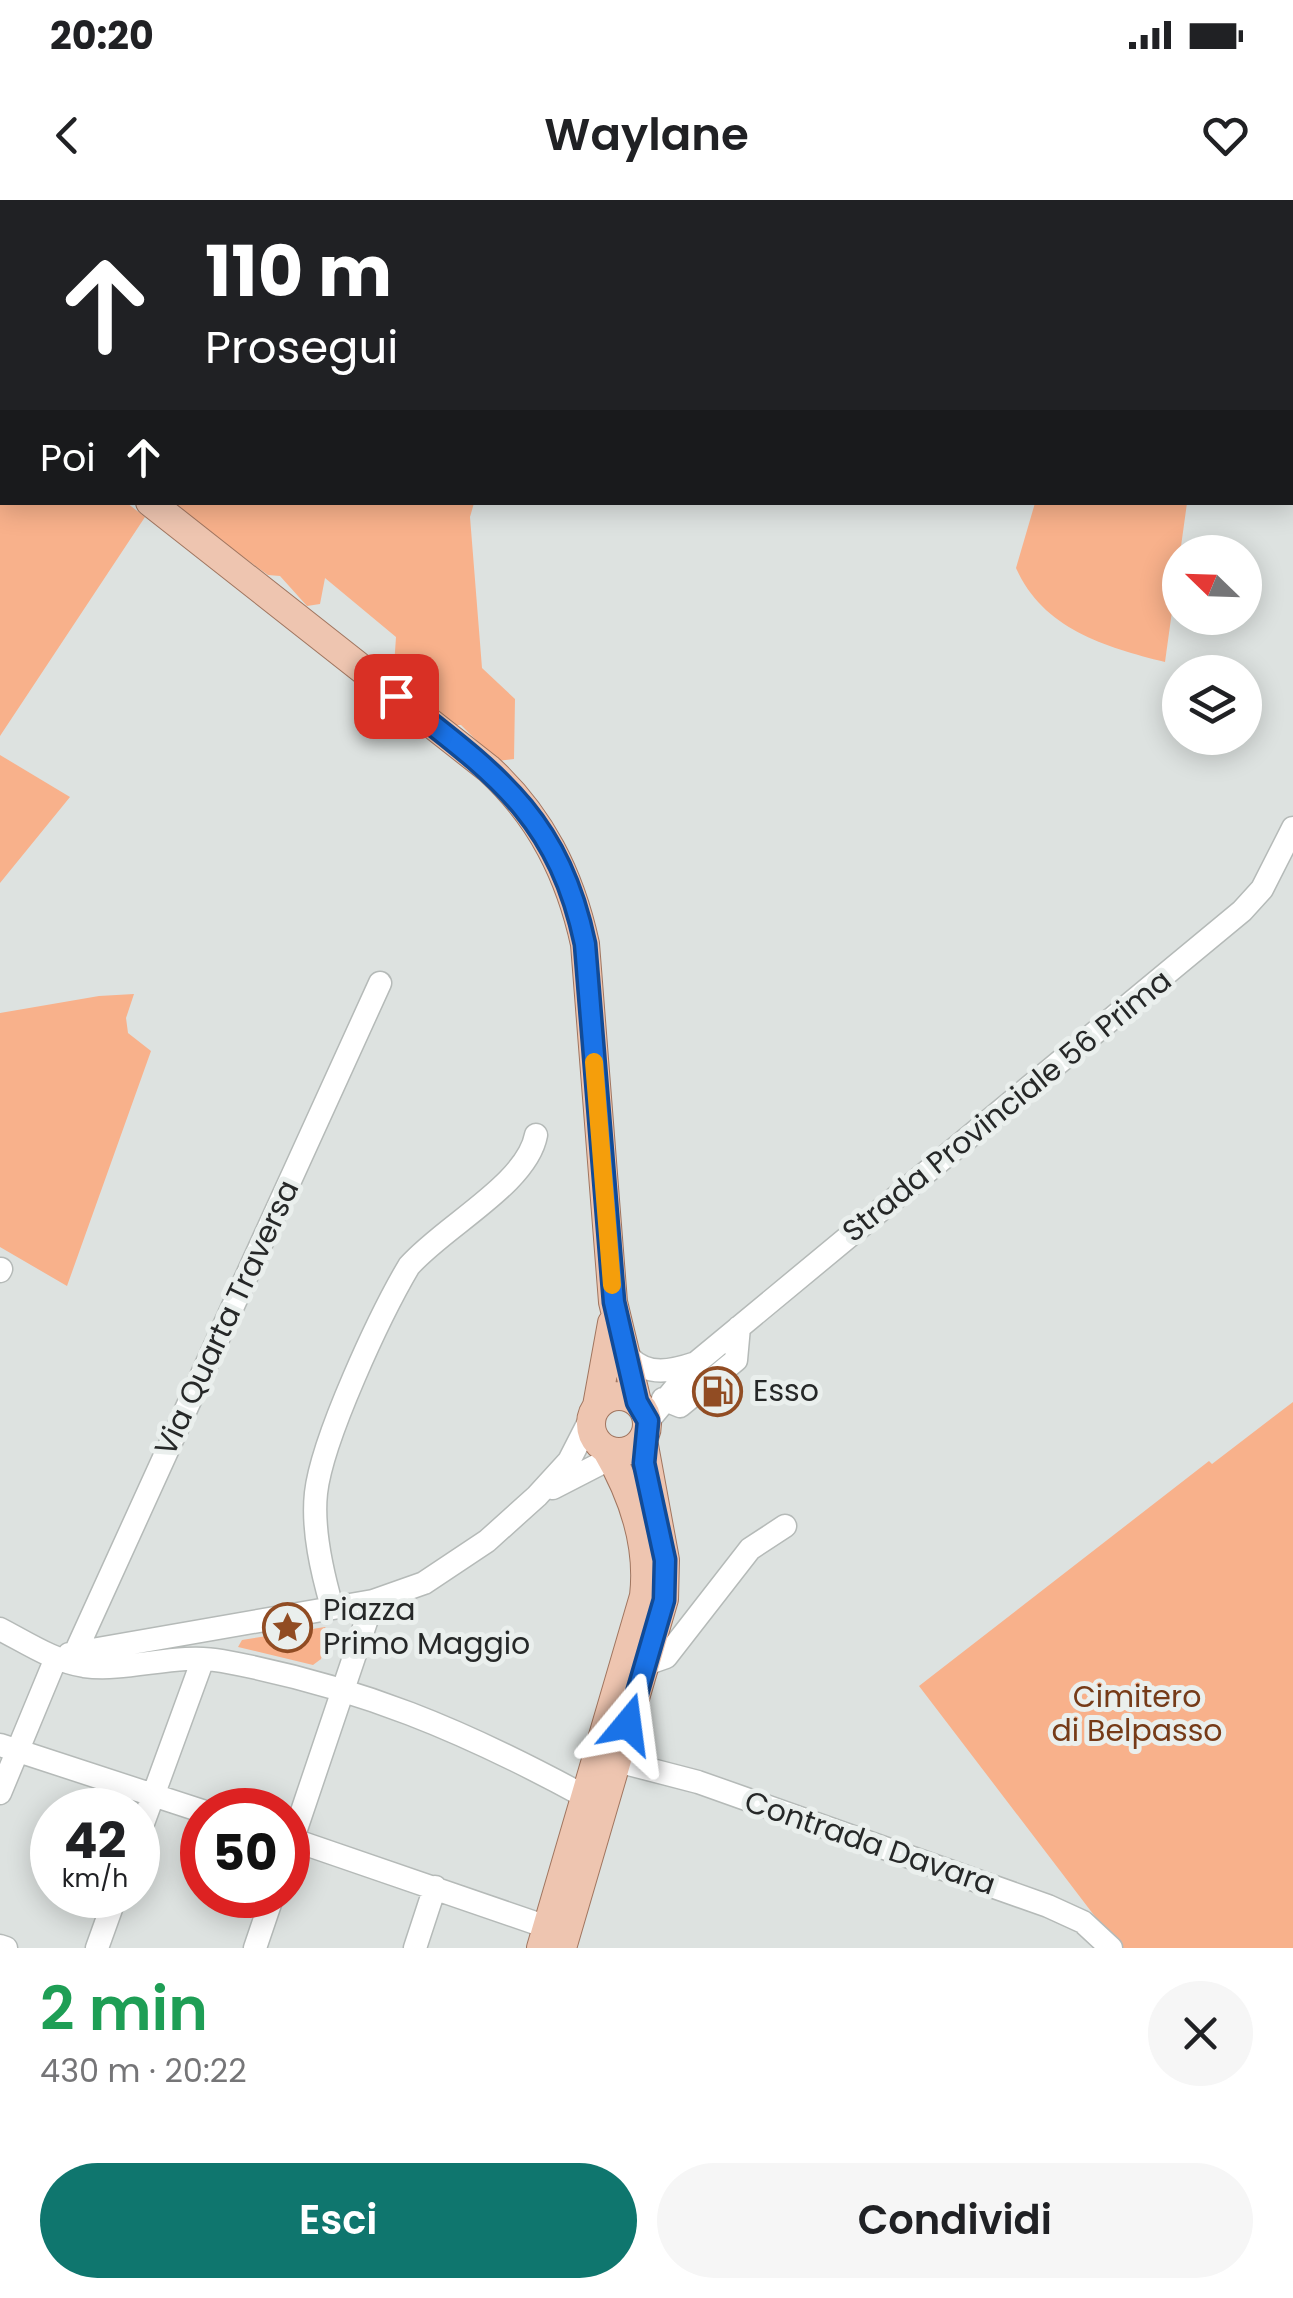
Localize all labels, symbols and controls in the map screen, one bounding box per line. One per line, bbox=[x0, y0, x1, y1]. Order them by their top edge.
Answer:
text: 20:20 bbox=[50, 9, 154, 62]
text: Waylane bbox=[544, 103, 749, 166]
icon: back bbox=[40, 108, 95, 163]
icon: heart bbox=[1198, 108, 1253, 163]
text: 110 m bbox=[205, 222, 392, 321]
icon: ahead bbox=[40, 240, 170, 370]
text: Prosegui bbox=[205, 316, 398, 379]
icon: ahead bbox=[116, 430, 171, 485]
text: Poi bbox=[40, 431, 96, 484]
north arrow bbox=[1162, 535, 1262, 635]
map controls bbox=[1162, 535, 1262, 755]
pin bbox=[354, 654, 439, 739]
button: layers bbox=[1162, 655, 1262, 755]
icon: arrive bbox=[369, 669, 424, 724]
street label: Strada Provinciale 56 Prima bbox=[833, 959, 1181, 1252]
street label: Via Quarta Traversa bbox=[144, 1173, 309, 1463]
fuel station icon: Esso bbox=[692, 1365, 744, 1417]
place label: Esso bbox=[753, 1369, 819, 1412]
place label: Piazza Primo Maggio bbox=[323, 1588, 530, 1665]
place icon: Piazza Primo Maggio bbox=[262, 1601, 314, 1653]
position arrow bbox=[576, 1672, 680, 1776]
park label: Cimitero di Belpasso bbox=[1051, 1675, 1223, 1752]
street label: Contrada Davara bbox=[739, 1779, 1001, 1906]
speed limit sign: 50 bbox=[180, 1788, 310, 1918]
text: 42 bbox=[64, 1805, 126, 1876]
text: km/h bbox=[62, 1861, 128, 1896]
text: 2 min bbox=[40, 1967, 208, 2051]
button: close bbox=[1148, 1981, 1253, 2086]
text: 430 m · 20:22 bbox=[40, 2048, 247, 2093]
button: Esci bbox=[40, 2163, 637, 2278]
button: Condividi bbox=[657, 2163, 1253, 2278]

